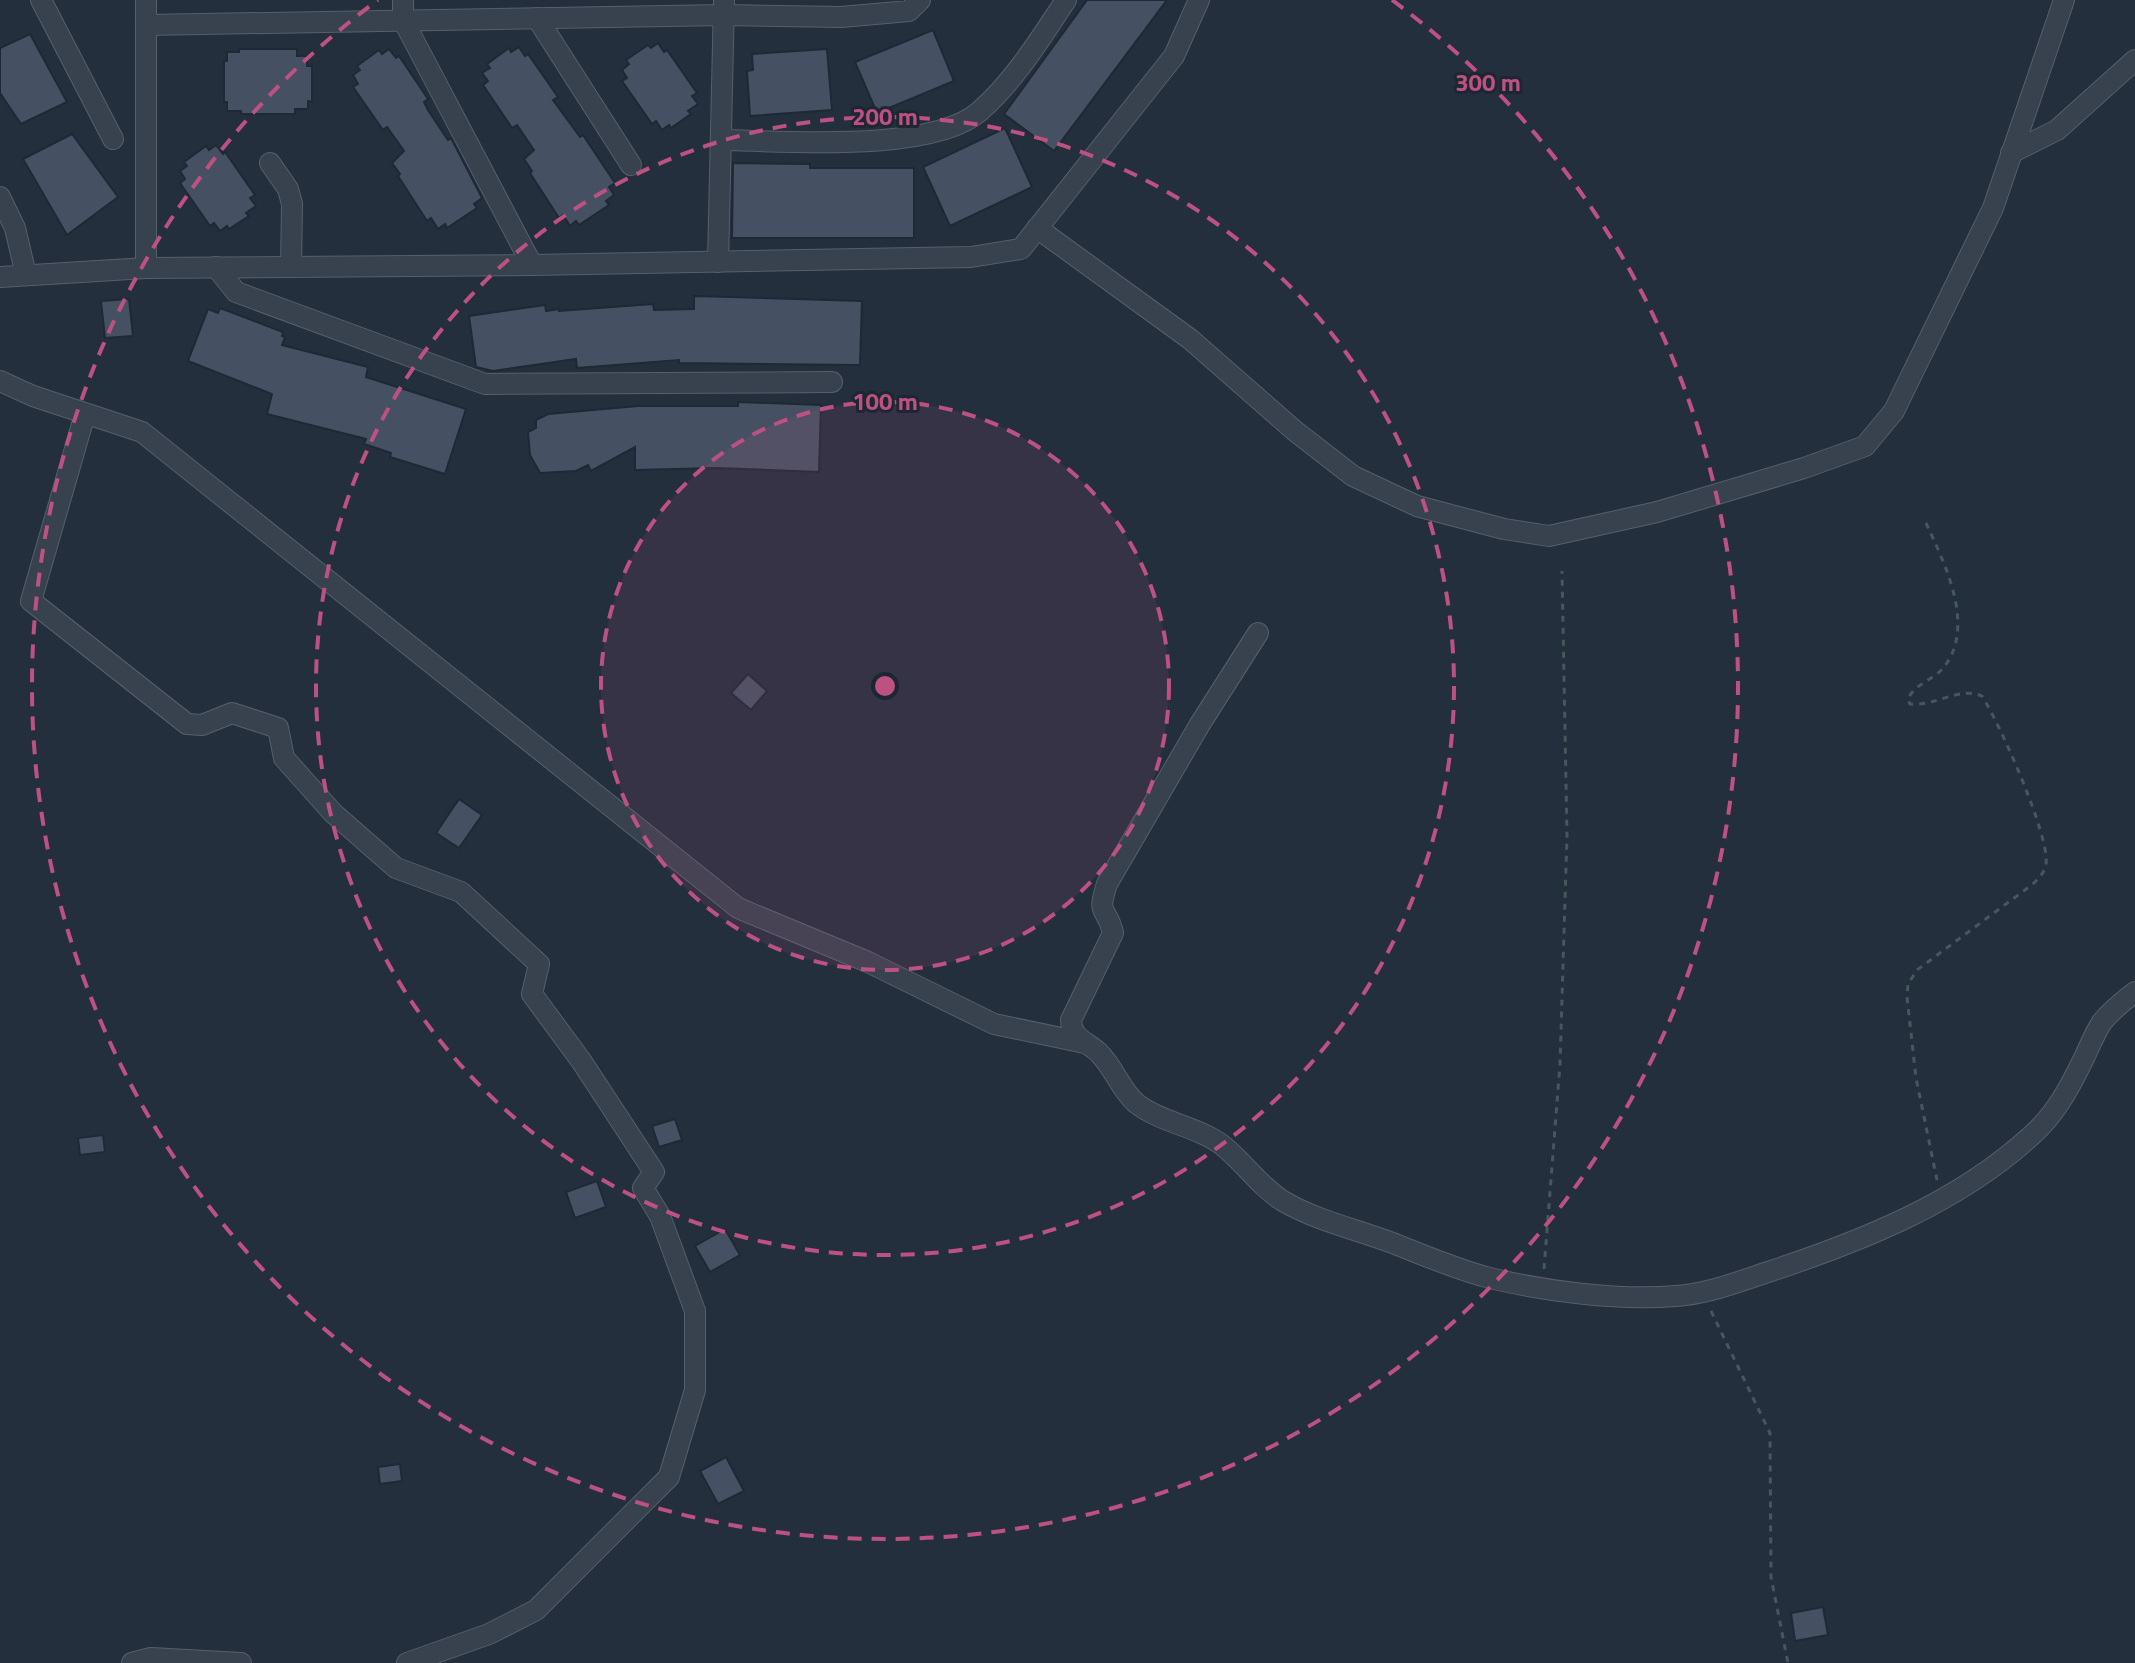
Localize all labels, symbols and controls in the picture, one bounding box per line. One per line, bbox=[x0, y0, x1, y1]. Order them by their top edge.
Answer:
text: 300 m bbox=[1455, 64, 1521, 100]
text: 200 m bbox=[852, 98, 918, 134]
text: 100 m bbox=[852, 383, 918, 419]
centre of rings bbox=[871, 672, 899, 700]

